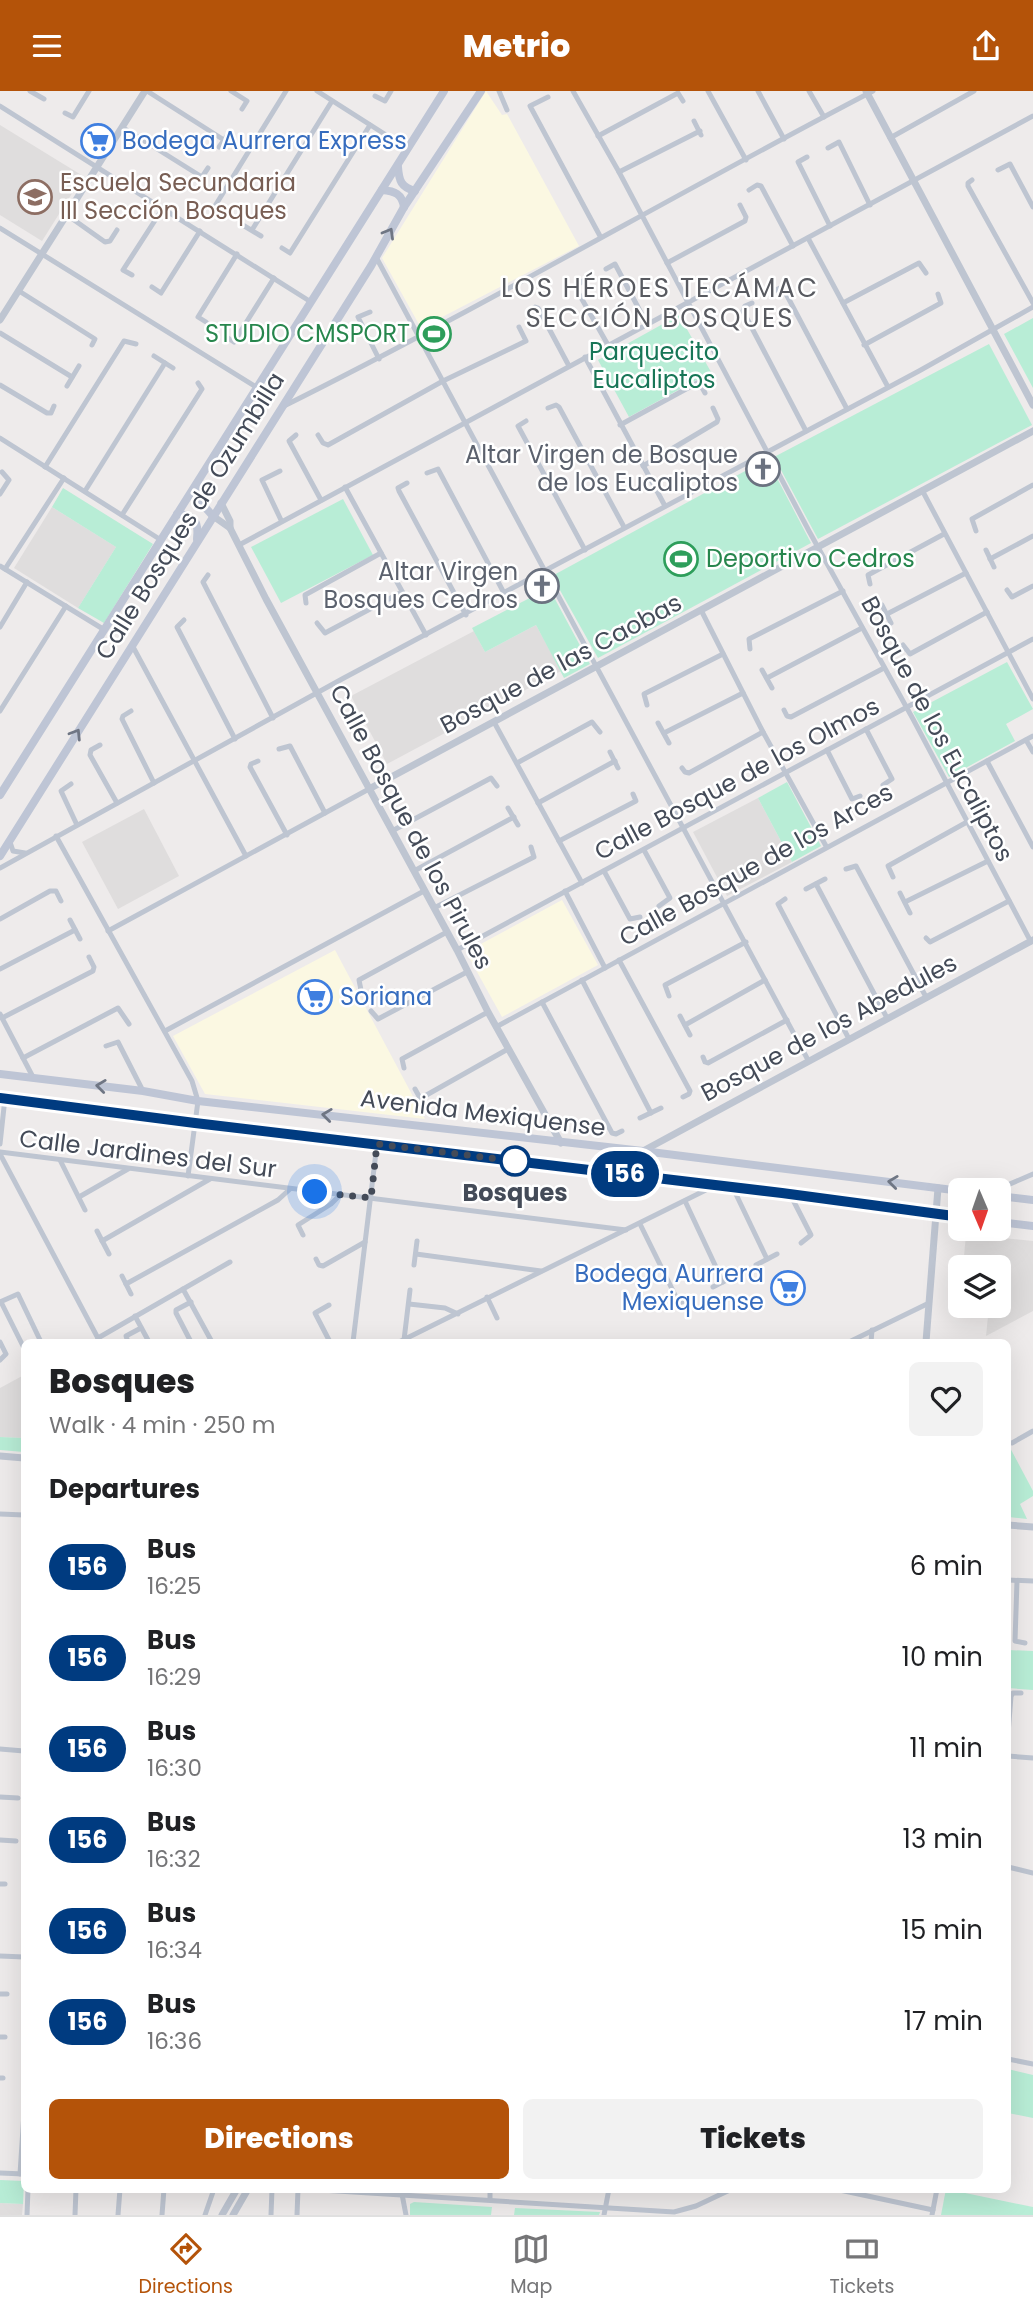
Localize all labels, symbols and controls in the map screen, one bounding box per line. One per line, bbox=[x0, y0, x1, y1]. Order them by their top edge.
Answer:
text: Metrio bbox=[463, 23, 570, 68]
icon: menu bbox=[28, 27, 66, 65]
icon: share bbox=[967, 27, 1005, 65]
supermarket icon: Bodega Aurrera Express bbox=[79, 122, 117, 160]
place label: Bodega Aurrera Express bbox=[122, 124, 407, 157]
place label: Escuela Secundaria III Sección Bosques bbox=[60, 166, 296, 227]
school or university icon: Escuela Secundaria III Sección Bosques bbox=[16, 178, 54, 216]
one-way arrow bbox=[381, 228, 394, 240]
district label: LOS HÉROES TECÁMAC SECCIÓN BOSQUES bbox=[501, 270, 819, 336]
sports icon: STUDIO CMSPORT bbox=[415, 315, 453, 353]
place label: STUDIO CMSPORT bbox=[205, 317, 410, 350]
park label: Parquecito Eucaliptos bbox=[589, 335, 719, 396]
street label: Calle Bosques de Ozumbilla bbox=[87, 366, 292, 666]
place label: Altar Virgen de Bosque de los Eucaliptos bbox=[465, 438, 738, 499]
church icon: Altar Virgen de Bosque de los Eucaliptos bbox=[744, 450, 782, 488]
sports icon: Deportivo Cedros bbox=[662, 540, 700, 578]
place label: Deportivo Cedros bbox=[706, 542, 915, 575]
place label: Altar Virgen Bosques Cedros bbox=[324, 555, 518, 616]
church icon: Altar Virgen Bosques Cedros bbox=[523, 567, 561, 605]
street label: Bosque de las Caobas bbox=[434, 586, 687, 741]
street label: Bosque de los Eucaliptos bbox=[853, 590, 1022, 867]
street label: Calle Bosque de los Pirules bbox=[322, 678, 501, 975]
street label: Calle Bosque de los Olmos bbox=[588, 689, 885, 868]
one-way arrow bbox=[68, 729, 81, 742]
street label: Calle Bosque de los Arces bbox=[613, 775, 899, 954]
street label: Bosque de los Abedules bbox=[695, 946, 962, 1109]
supermarket icon: Soriana bbox=[296, 978, 334, 1016]
place label: Soriana bbox=[340, 980, 432, 1013]
one-way arrow bbox=[95, 1079, 107, 1094]
street label: Avenida Mexiquense bbox=[359, 1081, 608, 1144]
one-way arrow bbox=[321, 1107, 332, 1122]
street label: Calle Jardines del Sur bbox=[18, 1121, 279, 1186]
marker: Bosques bbox=[500, 1146, 530, 1176]
line badge: 156 bbox=[585, 1151, 665, 1197]
text: 156 bbox=[605, 1157, 645, 1190]
your location bbox=[297, 1174, 332, 1209]
one-way arrow bbox=[887, 1175, 899, 1190]
place label: Bosques bbox=[462, 1176, 568, 1209]
north arrow bbox=[948, 1178, 1012, 1241]
map controls bbox=[948, 1178, 1011, 1318]
button: layers bbox=[948, 1255, 1011, 1318]
place label: Bodega Aurrera Mexiquense bbox=[574, 1257, 764, 1318]
supermarket icon: Bodega Aurrera Mexiquense bbox=[769, 1269, 807, 1307]
text: Bosques bbox=[49, 1358, 195, 1405]
button: heart bbox=[909, 1362, 983, 1436]
text: Walk · 4 min · 250 m bbox=[49, 1409, 275, 1441]
text: Departures bbox=[49, 1471, 200, 1507]
text: Bus bbox=[147, 1531, 196, 1567]
text: 6 min bbox=[910, 1548, 983, 1584]
text: 156 bbox=[68, 1550, 107, 1583]
text: 16:25 bbox=[147, 1570, 202, 1602]
text: Bus bbox=[147, 1622, 196, 1658]
text: 10 min bbox=[902, 1639, 983, 1675]
text: 156 bbox=[68, 1641, 107, 1674]
text: 16:29 bbox=[147, 1661, 202, 1693]
text: Bus bbox=[147, 1713, 196, 1749]
text: 11 min bbox=[910, 1730, 983, 1766]
text: 156 bbox=[68, 1732, 107, 1765]
text: 16:30 bbox=[147, 1752, 202, 1784]
text: Bus bbox=[147, 1804, 196, 1840]
text: 13 min bbox=[903, 1821, 983, 1857]
text: 156 bbox=[68, 1823, 107, 1856]
text: 16:32 bbox=[147, 1843, 201, 1875]
text: Bus bbox=[147, 1895, 196, 1931]
text: 15 min bbox=[902, 1912, 983, 1948]
text: 156 bbox=[68, 1914, 107, 1947]
text: 16:34 bbox=[147, 1934, 202, 1966]
text: Bus bbox=[147, 1986, 196, 2022]
text: 17 min bbox=[904, 2003, 983, 2039]
text: 156 bbox=[68, 2005, 107, 2038]
text: 16:36 bbox=[147, 2025, 202, 2057]
button: Directions bbox=[49, 2099, 509, 2179]
button: Tickets bbox=[523, 2099, 983, 2179]
tab: Directions bbox=[139, 2230, 233, 2301]
tab: Map bbox=[510, 2230, 552, 2301]
tab: Tickets bbox=[829, 2230, 894, 2301]

